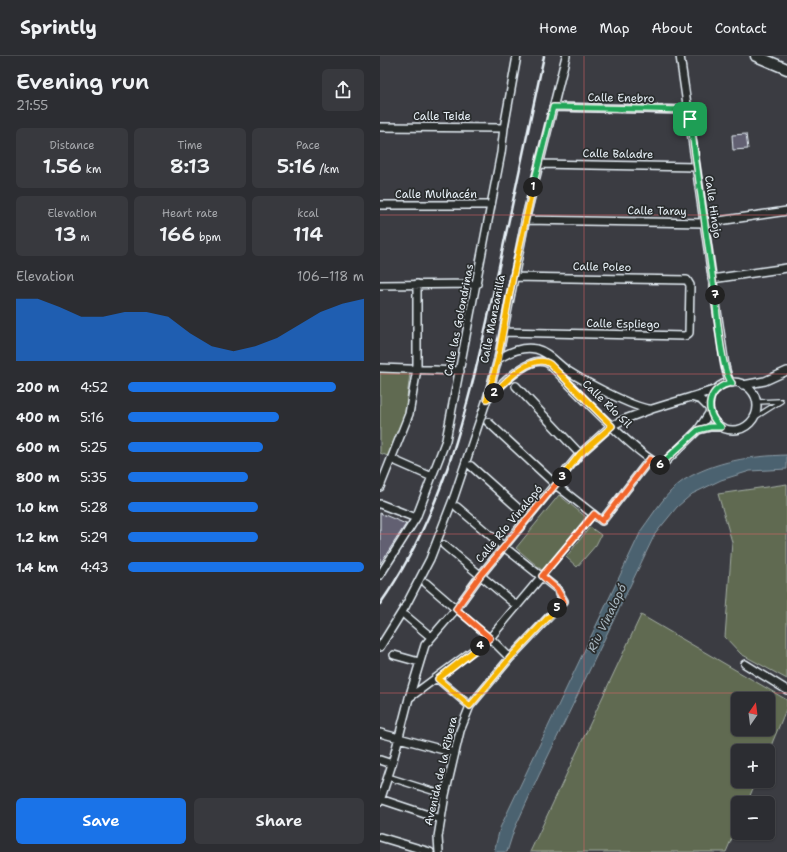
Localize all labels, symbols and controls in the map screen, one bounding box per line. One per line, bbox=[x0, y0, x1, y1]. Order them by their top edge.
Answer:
text: Sprintly bbox=[20, 15, 97, 40]
text: Home bbox=[539, 19, 578, 37]
text: Map bbox=[600, 19, 630, 37]
text: About bbox=[652, 19, 693, 37]
text: Contact bbox=[715, 19, 767, 37]
text: Evening run bbox=[16, 67, 149, 96]
button: share bbox=[322, 69, 364, 111]
street label: Calle Enebro bbox=[587, 90, 655, 106]
text: 21:55 bbox=[16, 97, 48, 114]
pin bbox=[673, 102, 707, 136]
icon: arrive bbox=[679, 108, 701, 130]
street label: Calle Teide bbox=[413, 109, 471, 124]
text: Distance bbox=[49, 138, 95, 153]
text: Time bbox=[177, 138, 203, 153]
text: Pace bbox=[296, 138, 320, 153]
street label: Calle Baladre bbox=[583, 146, 653, 162]
text: 1.56 bbox=[43, 153, 82, 179]
text: 8:13 bbox=[170, 153, 210, 179]
text: 5:16 bbox=[277, 153, 316, 179]
text: km bbox=[82, 162, 101, 177]
text: /km bbox=[316, 162, 339, 177]
street label: Calle Hinojo bbox=[701, 174, 725, 240]
pin: 1 bbox=[523, 177, 543, 197]
text: 1 bbox=[530, 179, 536, 194]
street label: Calle Mulhacén bbox=[395, 187, 477, 202]
street label: Calle Taray bbox=[627, 203, 687, 219]
text: Elevation bbox=[47, 206, 97, 221]
text: Heart rate bbox=[162, 206, 218, 221]
text: kcal bbox=[297, 206, 319, 221]
text: 13 bbox=[54, 221, 77, 247]
text: 166 bbox=[159, 221, 195, 247]
text: 114 bbox=[293, 221, 323, 247]
text: m bbox=[77, 230, 90, 245]
text: bpm bbox=[195, 230, 221, 245]
street label: Calle Poleo bbox=[573, 259, 632, 275]
street label: Calle las Golondrinas bbox=[441, 262, 477, 378]
text: Elevation bbox=[16, 268, 74, 285]
text: 106–118 m bbox=[297, 268, 364, 285]
street label: Calle Manzanilla bbox=[477, 273, 509, 365]
pin: 7 bbox=[705, 285, 725, 305]
text: 7 bbox=[711, 287, 719, 302]
street label: Calle Espliego bbox=[586, 316, 660, 332]
street label: Calle Río Sil bbox=[579, 377, 635, 432]
text: 200 m bbox=[16, 379, 59, 396]
text: 4:52 bbox=[80, 379, 108, 396]
pin: 2 bbox=[484, 383, 504, 403]
text: 2 bbox=[490, 385, 498, 400]
text: 400 m bbox=[16, 409, 60, 426]
text: 5:16 bbox=[80, 409, 104, 426]
text: 600 m bbox=[16, 439, 60, 456]
text: 5:25 bbox=[80, 439, 107, 456]
pin: 6 bbox=[650, 455, 670, 475]
text: 6 bbox=[656, 457, 664, 472]
pin: 3 bbox=[552, 467, 572, 487]
text: 800 m bbox=[16, 469, 60, 486]
text: 5:35 bbox=[80, 469, 107, 486]
text: 3 bbox=[558, 469, 566, 484]
street label: Calle Río Vinalopó bbox=[472, 482, 546, 566]
text: 1.0 km bbox=[16, 499, 58, 516]
text: 5:28 bbox=[80, 499, 108, 516]
text: 1.2 km bbox=[16, 529, 59, 546]
text: 5:29 bbox=[80, 529, 108, 546]
text: 1.4 km bbox=[16, 559, 58, 576]
text: 4:43 bbox=[80, 559, 109, 576]
water label: Riu Vinalopó bbox=[584, 581, 630, 655]
pin: 5 bbox=[547, 598, 567, 618]
text: 5 bbox=[554, 600, 560, 615]
pin: 4 bbox=[470, 636, 490, 656]
text: 4 bbox=[476, 638, 484, 653]
north arrow bbox=[731, 692, 775, 736]
map controls bbox=[731, 692, 775, 840]
street label: Avenida de la Ribera bbox=[421, 715, 461, 827]
button: + bbox=[731, 744, 775, 788]
button: − bbox=[731, 796, 775, 840]
button: Save bbox=[16, 798, 186, 844]
button: Share bbox=[194, 798, 364, 844]

